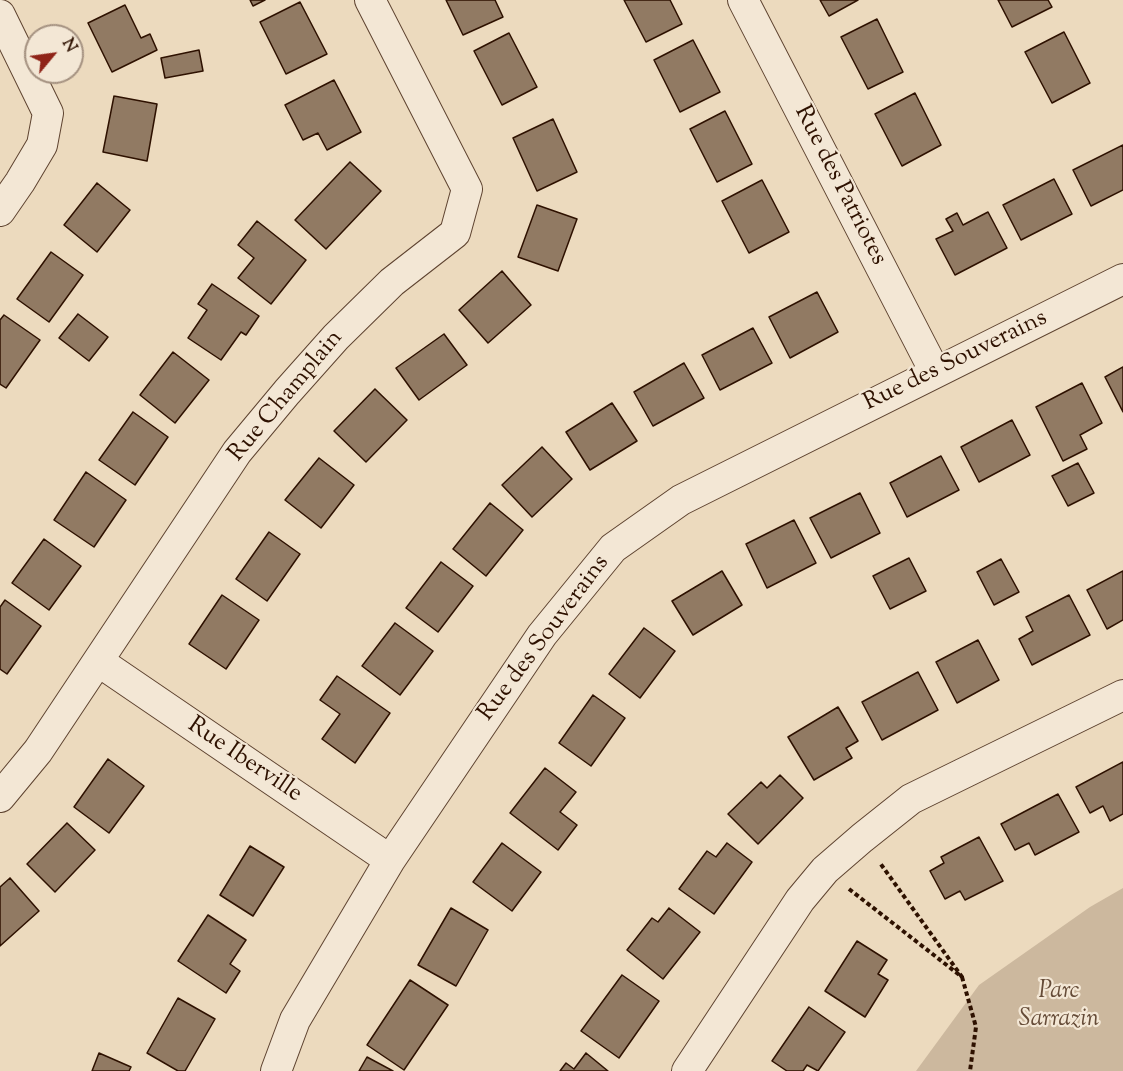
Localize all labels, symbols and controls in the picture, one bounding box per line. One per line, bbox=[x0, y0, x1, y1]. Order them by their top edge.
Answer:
north arrow bbox=[24, 24, 84, 84]
text: N bbox=[55, 35, 82, 57]
street label: Rue des Patriotes bbox=[786, 101, 892, 271]
street label: Rue des Souverains bbox=[860, 305, 1052, 419]
street label: Rue Champlain bbox=[224, 325, 350, 469]
street label: Rue des Souverains bbox=[473, 550, 617, 728]
street label: Rue Iberville bbox=[181, 712, 307, 810]
park label: Parc Sarrazin bbox=[1019, 979, 1099, 1035]

